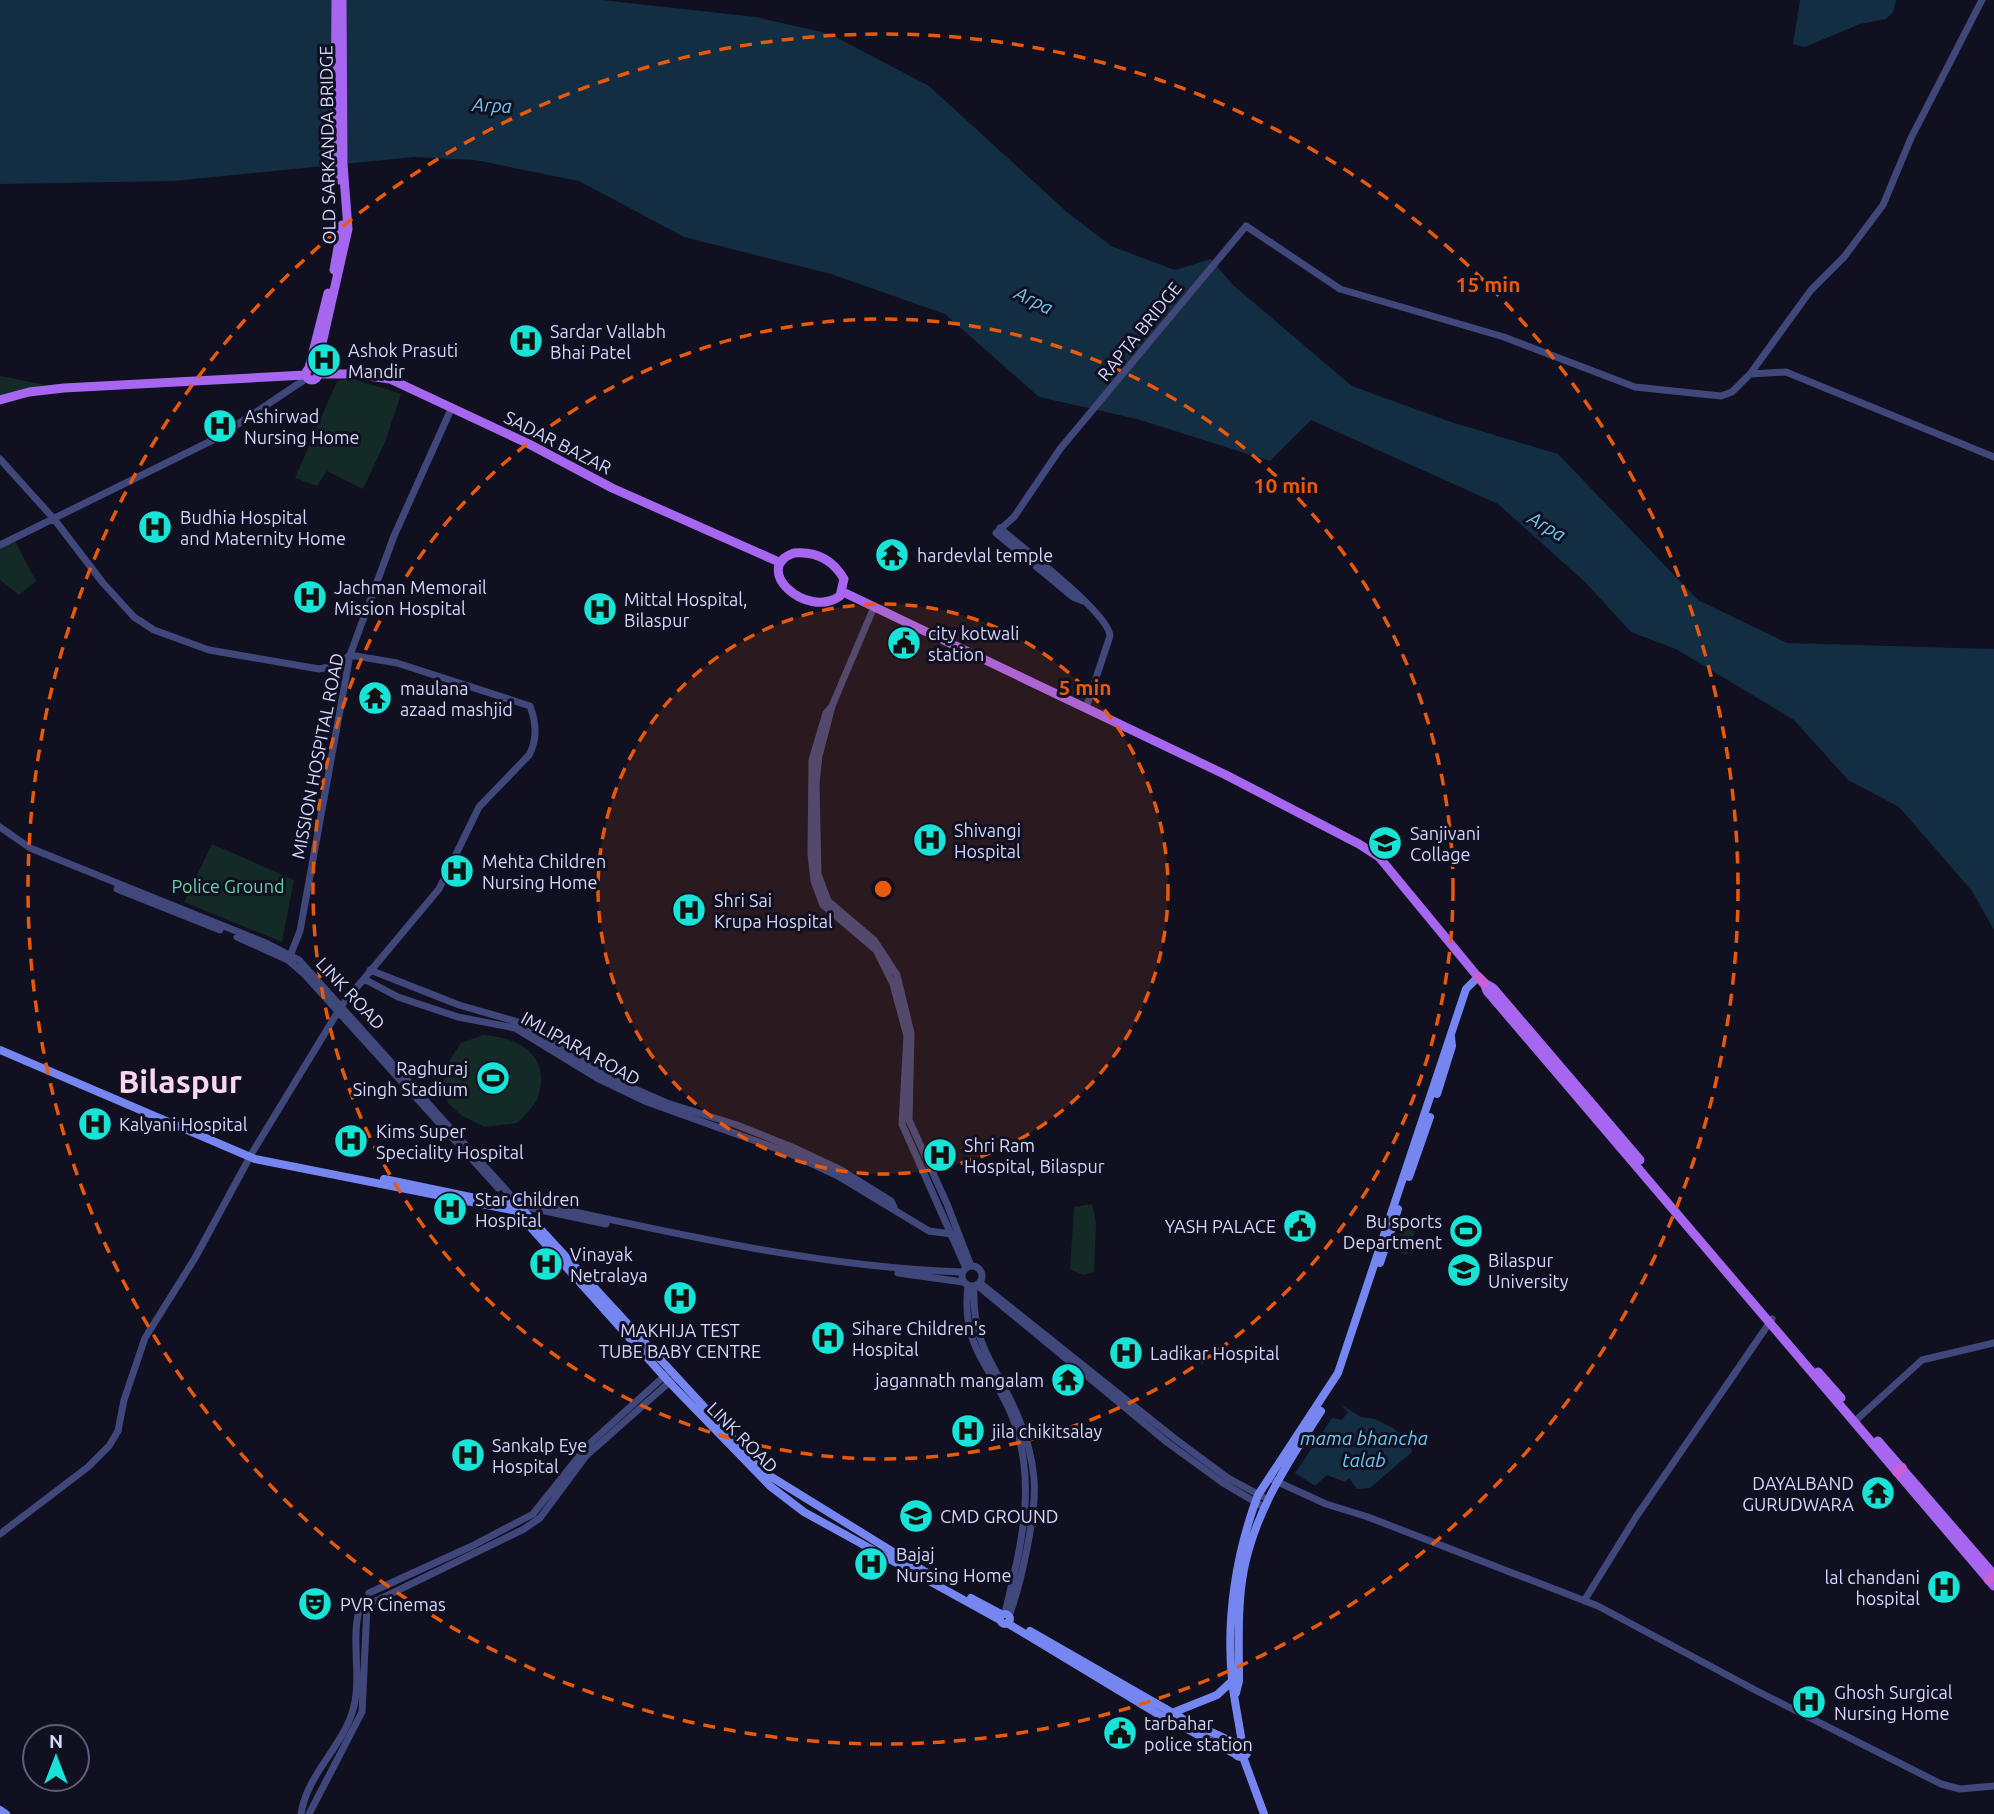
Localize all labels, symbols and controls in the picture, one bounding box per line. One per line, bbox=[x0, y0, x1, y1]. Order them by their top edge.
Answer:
street label: OLD SARKANDA BRIDGE bbox=[315, 45, 339, 245]
water label: Arpa bbox=[471, 93, 512, 117]
text: 15 min bbox=[1456, 272, 1520, 296]
street label: RAPTA BRIDGE bbox=[1093, 278, 1185, 384]
water label: Arpa bbox=[1010, 281, 1057, 319]
place label: Sardar Vallabh Bhai Patel bbox=[550, 321, 666, 362]
hospital icon: Sardar Vallabh Bhai Patel bbox=[507, 322, 545, 360]
place label: Ashok Prasuti Mandir bbox=[348, 340, 458, 381]
hospital icon: Ashok Prasuti Mandir bbox=[305, 341, 343, 379]
place label: Ashirwad Nursing Home bbox=[244, 406, 359, 447]
street label: SADAR BAZAR bbox=[501, 406, 615, 478]
hospital icon: Ashirwad Nursing Home bbox=[201, 407, 239, 445]
text: 10 min bbox=[1254, 473, 1318, 497]
water label: Arpa bbox=[1523, 506, 1570, 545]
place label: Budhia Hospital and Maternity Home bbox=[180, 507, 346, 548]
hospital icon: Budhia Hospital and Maternity Home bbox=[136, 508, 174, 546]
temple icon: hardevlal temple bbox=[873, 536, 911, 574]
place label: hardevlal temple bbox=[917, 545, 1053, 565]
place label: Jachman Memorail Mission Hospital bbox=[334, 577, 487, 618]
hospital icon: Jachman Memorail Mission Hospital bbox=[291, 578, 329, 616]
place label: Mittal Hospital, Bilaspur bbox=[624, 589, 748, 630]
hospital icon: Mittal Hospital, Bilaspur bbox=[581, 590, 619, 628]
place label: city kotwali station bbox=[928, 623, 1019, 664]
public building icon: city kotwali station bbox=[885, 624, 923, 662]
street label: MISSION HOSPITAL ROAD bbox=[287, 651, 347, 861]
text: 5 min bbox=[1058, 675, 1112, 699]
place label: maulana azaad mashjid bbox=[400, 678, 513, 719]
temple icon: maulana azaad mashjid bbox=[356, 679, 394, 717]
place label: Shivangi Hospital bbox=[954, 820, 1021, 861]
hospital icon: Shivangi Hospital bbox=[911, 821, 949, 859]
place label: Sanjivani Collage bbox=[1410, 823, 1480, 864]
school or university icon: Sanjivani Collage bbox=[1366, 824, 1404, 862]
place label: Mehta Children Nursing Home bbox=[482, 851, 606, 892]
hospital icon: Mehta Children Nursing Home bbox=[438, 852, 476, 890]
park label: Police Ground bbox=[172, 876, 284, 896]
centre of rings bbox=[871, 877, 895, 901]
place label: Shri Sai Krupa Hospital bbox=[714, 890, 833, 931]
hospital icon: Shri Sai Krupa Hospital bbox=[670, 891, 708, 929]
street label: LINK ROAD bbox=[313, 953, 389, 1033]
street label: IMLIPARA ROAD bbox=[518, 1007, 644, 1089]
place label: Raghuraj Singh Stadium bbox=[353, 1058, 468, 1099]
sports icon: Raghuraj Singh Stadium bbox=[474, 1059, 512, 1097]
district label: Bilaspur bbox=[118, 1063, 242, 1099]
hospital icon: Kalyani Hospital bbox=[76, 1105, 114, 1143]
place label: Kalyani Hospital bbox=[119, 1114, 248, 1134]
place label: Kims Super Speciality Hospital bbox=[376, 1121, 524, 1162]
hospital icon: Kims Super Speciality Hospital bbox=[332, 1122, 370, 1160]
place label: Shri Ram Hospital, Bilaspur bbox=[964, 1135, 1105, 1176]
hospital icon: Shri Ram Hospital, Bilaspur bbox=[921, 1136, 959, 1174]
place label: Star Children Hospital bbox=[475, 1189, 580, 1230]
hospital icon: Star Children Hospital bbox=[431, 1190, 469, 1228]
public building icon: YASH PALACE bbox=[1281, 1207, 1319, 1245]
place label: Bu sports Department bbox=[1343, 1211, 1442, 1252]
sports icon: Bu sports Department bbox=[1447, 1212, 1485, 1250]
place label: YASH PALACE bbox=[1165, 1216, 1276, 1236]
place label: Vinayak Netralaya bbox=[570, 1244, 648, 1285]
hospital icon: Vinayak Netralaya bbox=[527, 1245, 565, 1283]
place label: Bilaspur University bbox=[1488, 1250, 1569, 1291]
school or university icon: Bilaspur University bbox=[1445, 1251, 1483, 1289]
hospital icon: MAKHIJA TEST TUBE BABY CENTRE bbox=[661, 1279, 699, 1317]
place label: Sihare Children's Hospital bbox=[852, 1318, 986, 1359]
hospital icon: Sihare Children's Hospital bbox=[809, 1319, 847, 1357]
place label: MAKHIJA TEST TUBE BABY CENTRE bbox=[599, 1320, 761, 1361]
hospital icon: Ladikar Hospital bbox=[1107, 1334, 1145, 1372]
place label: Ladikar Hospital bbox=[1150, 1343, 1280, 1363]
temple icon: jagannath mangalam bbox=[1049, 1361, 1087, 1399]
place label: jagannath mangalam bbox=[873, 1370, 1044, 1390]
street label: LINK ROAD bbox=[704, 1398, 782, 1476]
hospital icon: jila chikitsalay bbox=[949, 1412, 987, 1450]
place label: jila chikitsalay bbox=[990, 1421, 1102, 1441]
water label: mama bhancha talab bbox=[1300, 1427, 1428, 1471]
place label: Sankalp Eye Hospital bbox=[492, 1435, 587, 1476]
hospital icon: Sankalp Eye Hospital bbox=[449, 1436, 487, 1474]
place label: DAYALBAND GURUDWARA bbox=[1742, 1473, 1854, 1514]
temple icon: DAYALBAND GURUDWARA bbox=[1859, 1474, 1897, 1512]
school or university icon: CMD GROUND bbox=[897, 1497, 935, 1535]
place label: CMD GROUND bbox=[940, 1506, 1058, 1526]
place label: Bajaj Nursing Home bbox=[896, 1544, 1011, 1585]
hospital icon: Bajaj Nursing Home bbox=[852, 1545, 890, 1583]
place label: lal chandani hospital bbox=[1825, 1567, 1920, 1608]
hospital icon: lal chandani hospital bbox=[1925, 1568, 1963, 1606]
theatre icon: PVR Cinemas bbox=[296, 1585, 334, 1623]
place label: PVR Cinemas bbox=[340, 1594, 446, 1614]
place label: Ghosh Surgical Nursing Home bbox=[1834, 1682, 1953, 1723]
hospital icon: Ghosh Surgical Nursing Home bbox=[1790, 1683, 1828, 1721]
place label: tarbahar police station bbox=[1144, 1713, 1253, 1754]
public building icon: tarbahar police station bbox=[1101, 1714, 1139, 1752]
north arrow bbox=[21, 1723, 91, 1793]
text: N bbox=[49, 1730, 63, 1752]

